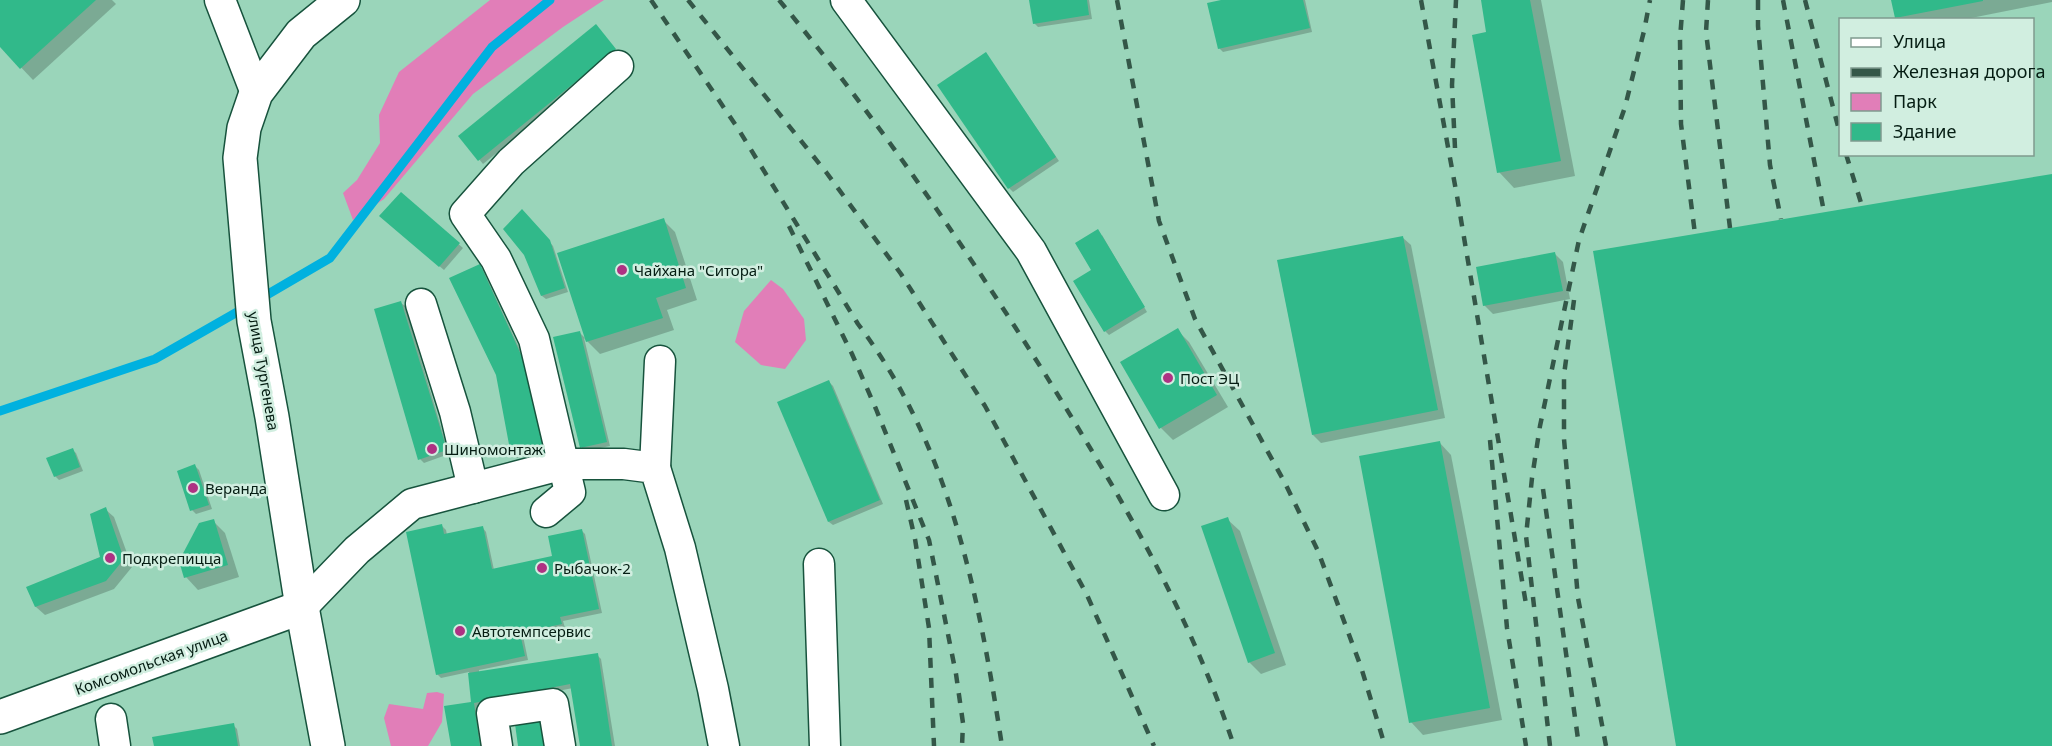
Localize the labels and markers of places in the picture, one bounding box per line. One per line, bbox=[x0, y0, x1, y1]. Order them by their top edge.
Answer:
place label: Чайхана "Ситора" bbox=[634, 260, 763, 280]
marker: Чайхана "Ситора" bbox=[615, 263, 629, 277]
place label: Пост ЭЦ bbox=[1180, 368, 1239, 388]
marker: Пост ЭЦ bbox=[1161, 371, 1175, 385]
place label: Шиномонтаж bbox=[444, 439, 544, 459]
marker: Шиномонтаж bbox=[425, 442, 439, 456]
place label: Веранда bbox=[205, 478, 267, 498]
marker: Веранда bbox=[186, 481, 200, 495]
place label: Подкрепицца bbox=[122, 548, 221, 568]
marker: Подкрепицца bbox=[103, 551, 117, 565]
place label: Рыбачок-2 bbox=[554, 558, 631, 578]
marker: Рыбачок-2 bbox=[535, 561, 549, 575]
place label: Автотемпсервис bbox=[472, 621, 591, 641]
marker: Автотемпсервис bbox=[453, 624, 467, 638]

